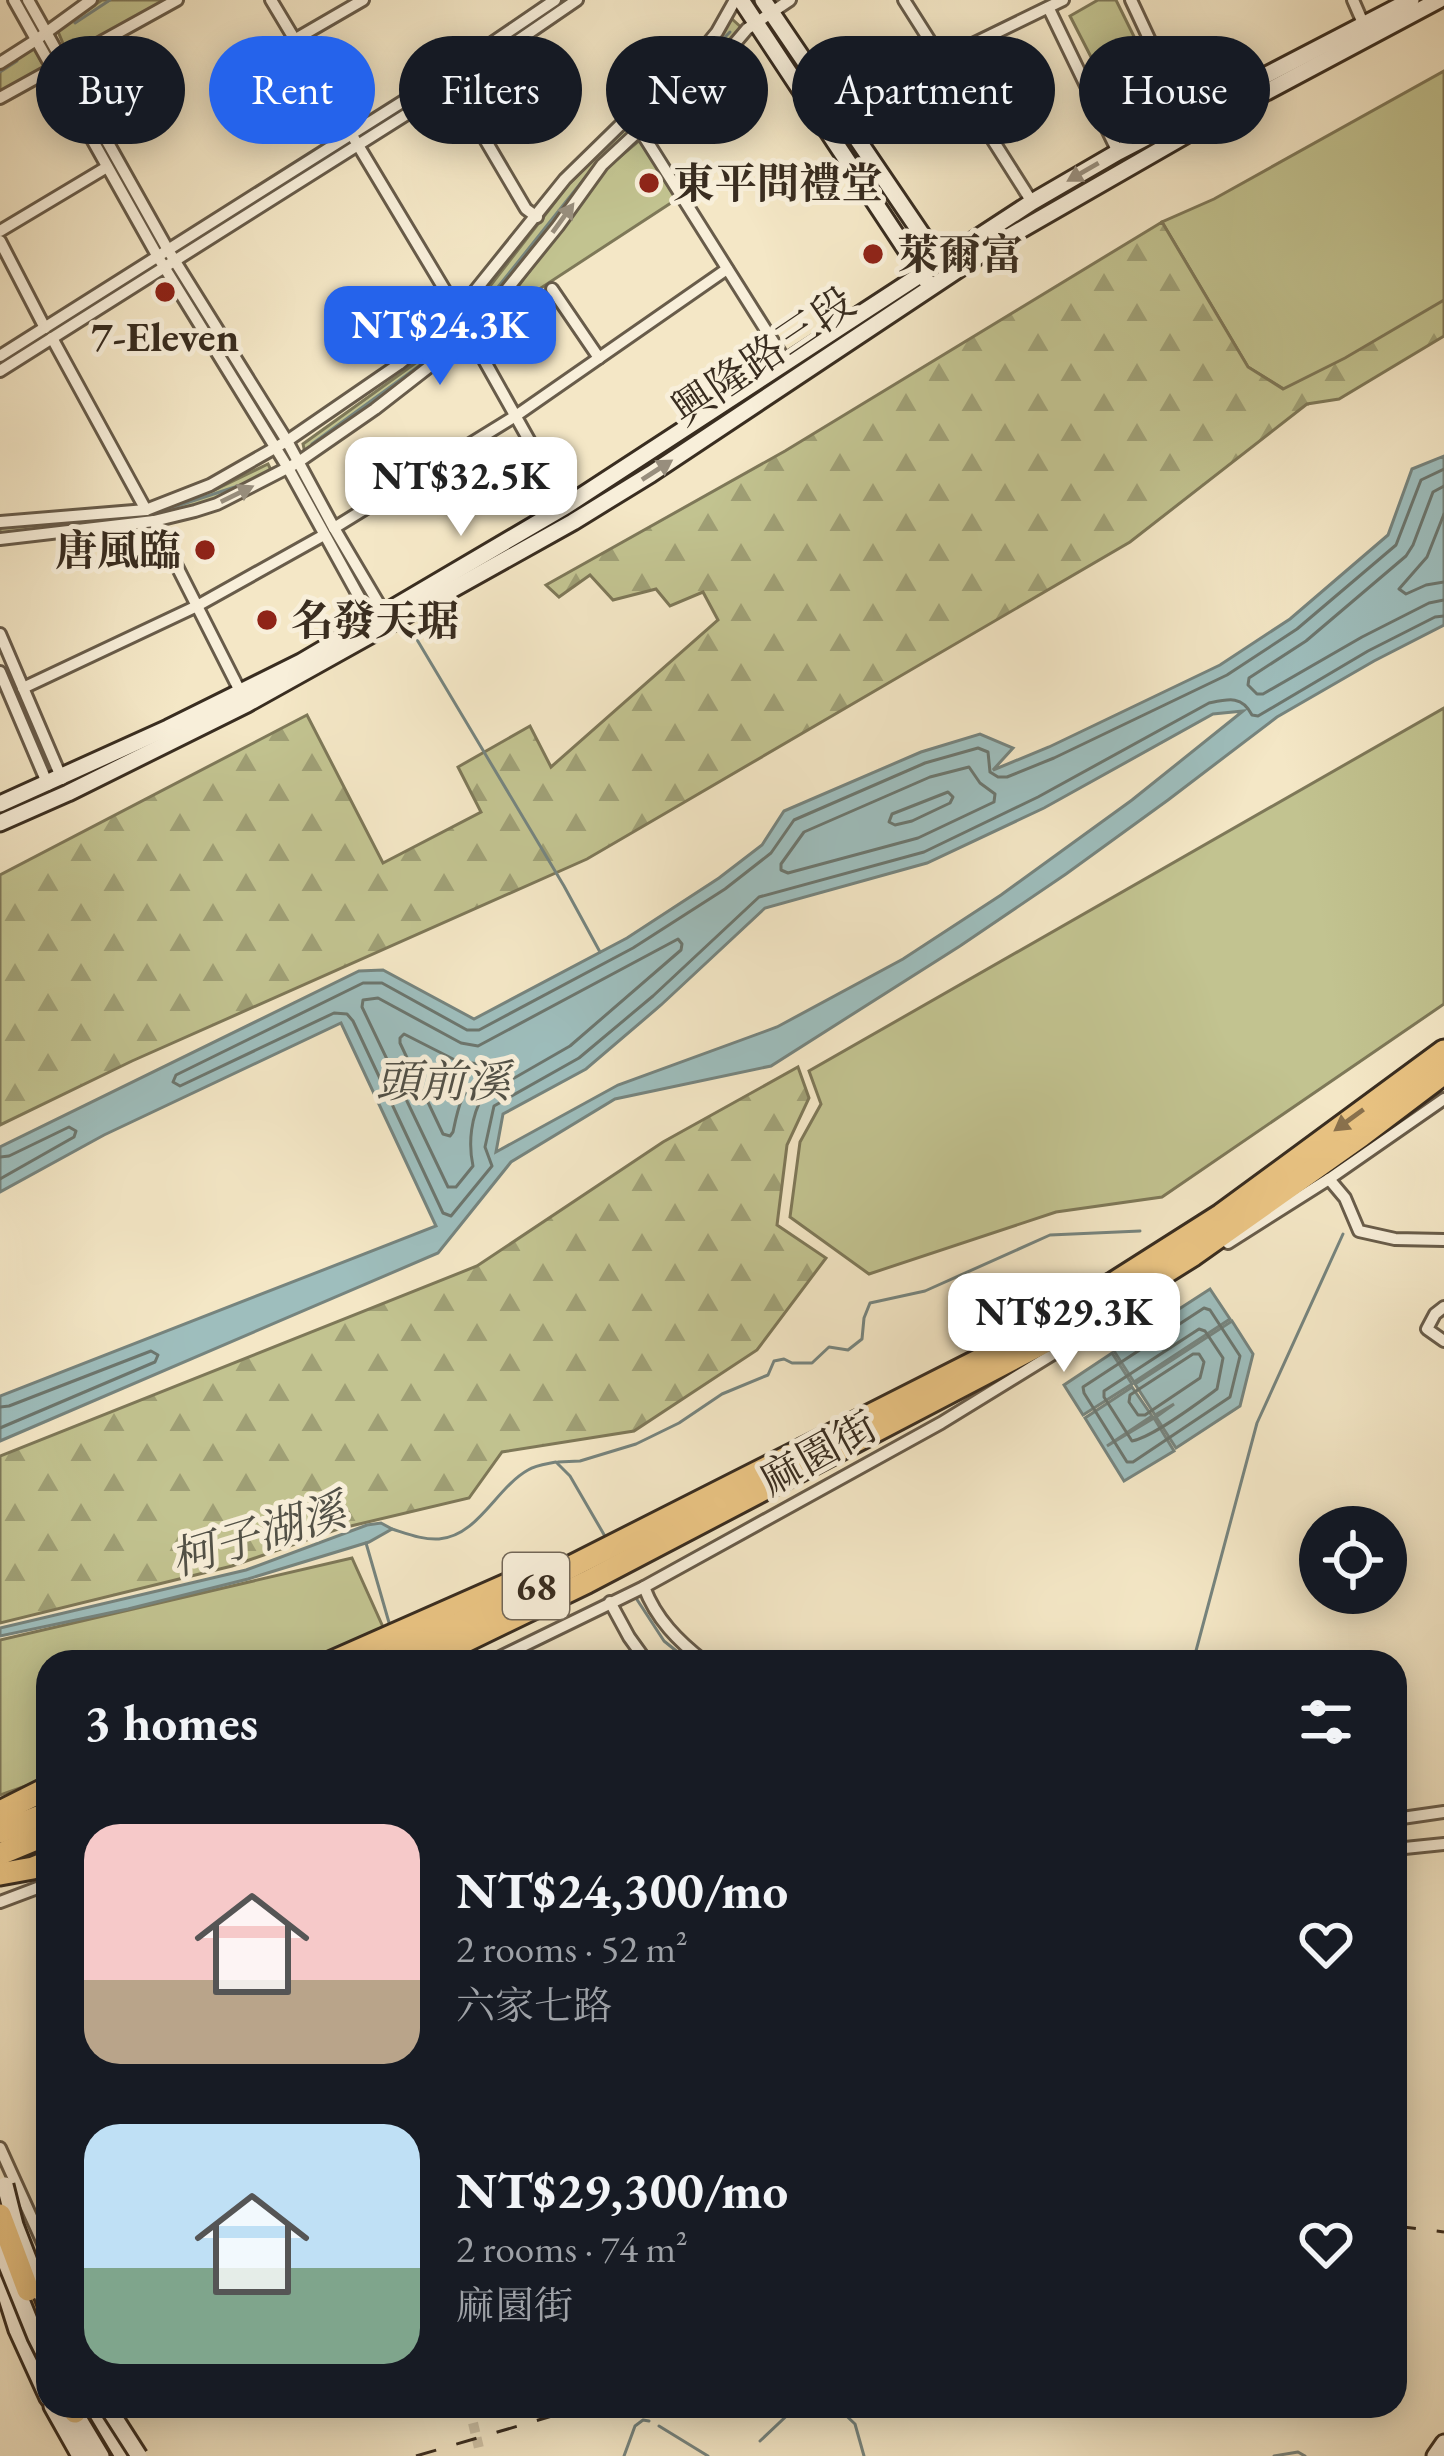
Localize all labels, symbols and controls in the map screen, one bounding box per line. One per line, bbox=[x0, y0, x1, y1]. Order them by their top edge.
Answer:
chip: Buy bbox=[36, 36, 185, 144]
chip: Rent bbox=[209, 36, 375, 144]
chip: Filters bbox=[399, 36, 582, 144]
chip: New bbox=[606, 36, 768, 144]
chip: Apartment bbox=[792, 36, 1055, 144]
chip: House bbox=[1079, 36, 1270, 144]
place label: 東平問禮堂 bbox=[673, 156, 883, 211]
one-way arrow bbox=[1066, 161, 1100, 182]
marker: 東平問禮堂 bbox=[636, 170, 662, 196]
one-way arrow bbox=[551, 202, 574, 234]
place label: 萊爾富 bbox=[897, 227, 1023, 282]
marker: 萊爾富 bbox=[860, 241, 886, 267]
street label: 興隆路三段 bbox=[661, 274, 865, 438]
marker: 7-Eleven bbox=[152, 279, 178, 305]
pin: NT$24.3K bbox=[316, 286, 564, 388]
text: NT$24.3K bbox=[351, 299, 529, 350]
place label: 7-Eleven bbox=[91, 309, 240, 364]
pin: NT$32.5K bbox=[337, 437, 585, 539]
text: NT$32.5K bbox=[372, 450, 550, 501]
one-way arrow bbox=[641, 459, 674, 481]
one-way arrow bbox=[220, 484, 255, 504]
place label: 唐風臨 bbox=[55, 523, 181, 578]
marker: 唐風臨 bbox=[192, 537, 218, 563]
place label: 名發天琚 bbox=[291, 593, 459, 648]
marker: 名發天琚 bbox=[254, 607, 280, 633]
water label: 頭前溪 bbox=[375, 1052, 515, 1110]
one-way arrow bbox=[1334, 1108, 1365, 1132]
pin: NT$29.3K bbox=[940, 1273, 1188, 1375]
text: NT$29.3K bbox=[975, 1286, 1153, 1337]
street label: 麻園街 bbox=[750, 1398, 886, 1508]
water label: 柯子湖溪 bbox=[163, 1478, 357, 1588]
map controls bbox=[1299, 1506, 1407, 1614]
button: locate bbox=[1299, 1506, 1407, 1614]
road number: 68 bbox=[503, 1553, 569, 1619]
text: 3 homes bbox=[84, 1689, 258, 1755]
icon: filters bbox=[1293, 1689, 1359, 1755]
text: NT$24,300/mo bbox=[456, 1857, 788, 1923]
icon: home bbox=[180, 1872, 324, 2016]
icon: heart bbox=[1293, 1911, 1359, 1977]
text: 2 rooms · 52 m² bbox=[456, 1923, 688, 1974]
text: 六家七路 bbox=[456, 1980, 612, 2031]
text: NT$29,300/mo bbox=[456, 2157, 788, 2223]
icon: home bbox=[180, 2172, 324, 2316]
icon: heart bbox=[1293, 2211, 1359, 2277]
text: 2 rooms · 74 m² bbox=[456, 2223, 688, 2274]
text: 麻園街 bbox=[456, 2280, 573, 2331]

